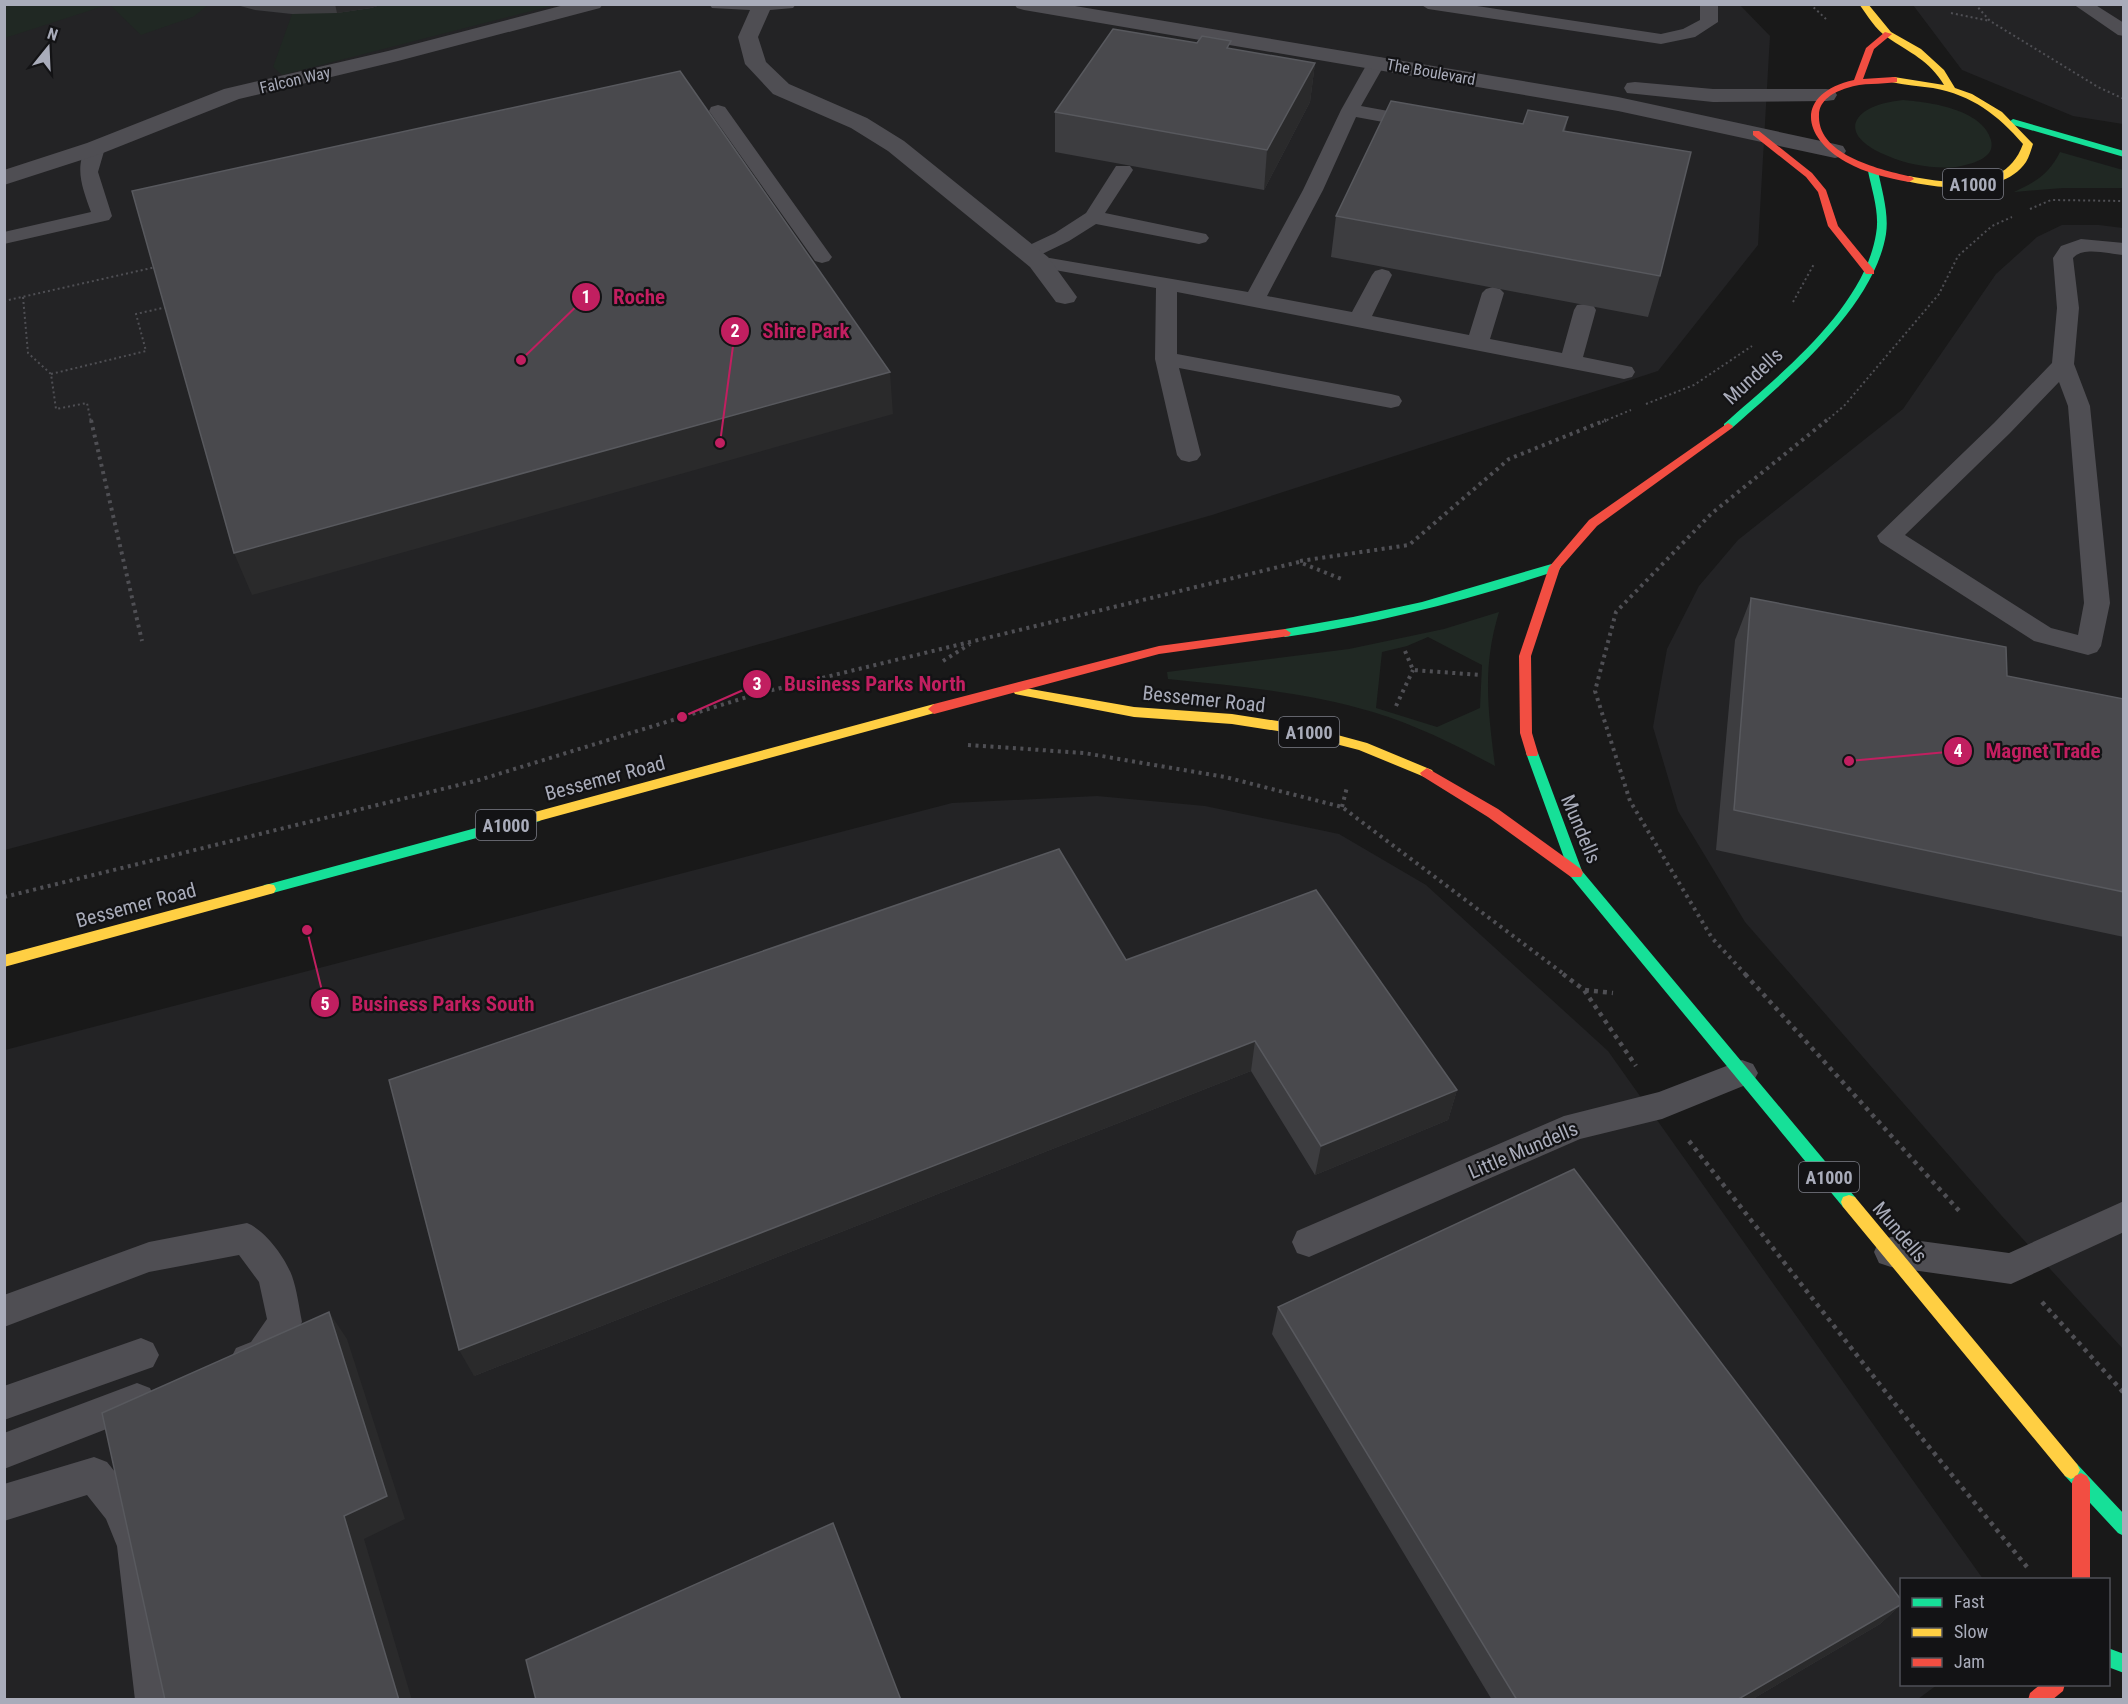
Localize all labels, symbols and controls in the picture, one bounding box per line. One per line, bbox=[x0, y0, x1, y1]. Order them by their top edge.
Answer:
north arrow bbox=[18, 18, 78, 78]
text: N bbox=[45, 24, 60, 45]
street label: The Boulevard bbox=[1385, 55, 1477, 89]
street label: Falcon Way bbox=[258, 63, 332, 97]
road number: A1000 bbox=[1943, 169, 2003, 199]
callout: Roche bbox=[571, 277, 677, 316]
text: Roche bbox=[613, 285, 665, 309]
text: 1 bbox=[581, 286, 591, 307]
callout: Shire Park bbox=[720, 312, 862, 351]
text: Shire Park bbox=[762, 319, 851, 343]
text: 2 bbox=[730, 320, 740, 341]
street label: Mundells bbox=[1718, 343, 1788, 409]
callout: Business Parks North bbox=[742, 664, 978, 703]
text: Business Parks North bbox=[784, 672, 966, 696]
text: 3 bbox=[752, 673, 762, 694]
street label: Bessemer Road bbox=[1141, 681, 1267, 717]
road number: A1000 bbox=[1279, 717, 1339, 747]
callout: Magnet Trade bbox=[1943, 731, 2113, 770]
text: Magnet Trade bbox=[1985, 739, 2101, 763]
text: 4 bbox=[1953, 740, 1963, 761]
street label: Bessemer Road bbox=[542, 750, 668, 806]
street label: Mundells bbox=[1556, 791, 1606, 867]
road number: A1000 bbox=[476, 810, 536, 840]
street label: Bessemer Road bbox=[73, 877, 199, 933]
callout: Business Parks South bbox=[310, 984, 547, 1023]
text: Business Parks South bbox=[351, 992, 535, 1016]
text: 5 bbox=[320, 993, 330, 1014]
street label: Little Mundells bbox=[1465, 1116, 1581, 1184]
road number: A1000 bbox=[1799, 1162, 1859, 1192]
street label: Mundells bbox=[1868, 1197, 1932, 1267]
legend bbox=[1900, 1578, 2110, 1686]
text: Fast bbox=[1954, 1591, 1985, 1612]
text: Slow bbox=[1954, 1621, 1989, 1642]
text: Jam bbox=[1954, 1651, 1985, 1672]

